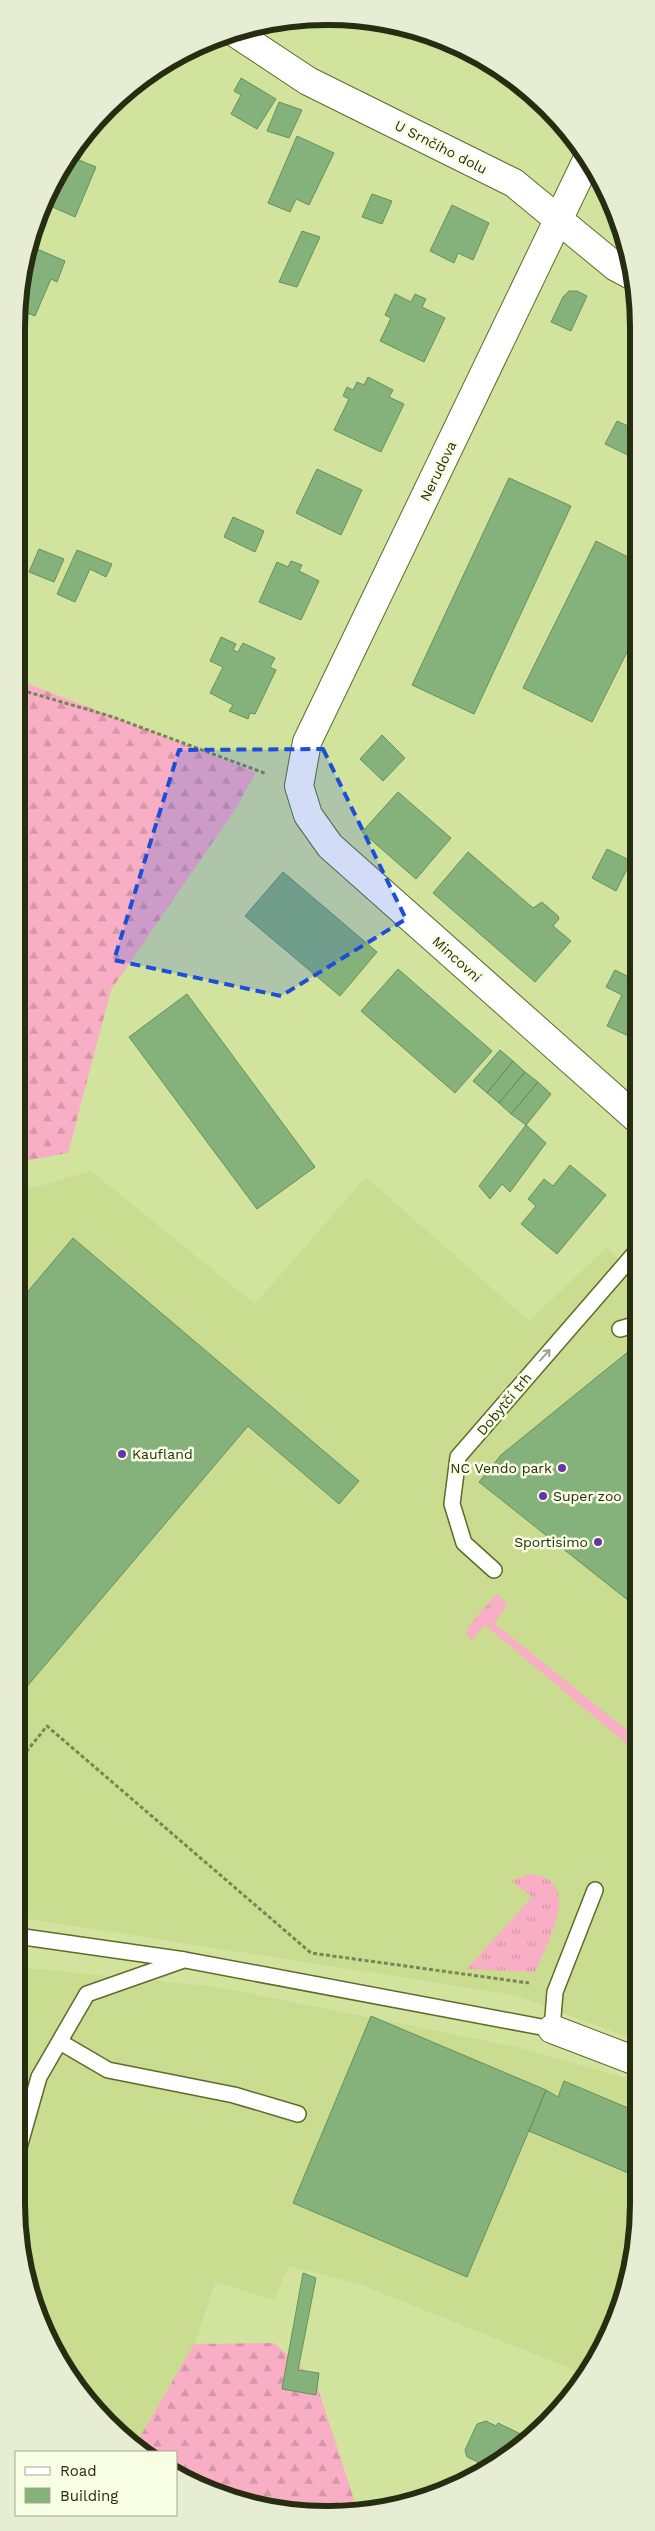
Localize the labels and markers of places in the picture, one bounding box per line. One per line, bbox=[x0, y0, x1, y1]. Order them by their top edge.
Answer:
place label: Kaufland bbox=[132, 1446, 193, 1462]
marker: Kaufland bbox=[116, 1448, 128, 1460]
place label: NC Vendo park bbox=[450, 1460, 552, 1476]
marker: NC Vendo park bbox=[556, 1462, 568, 1474]
place label: Super zoo bbox=[553, 1488, 622, 1504]
marker: Super zoo bbox=[537, 1490, 549, 1502]
place label: Sportisimo bbox=[514, 1534, 588, 1550]
marker: Sportisimo bbox=[592, 1536, 604, 1548]

